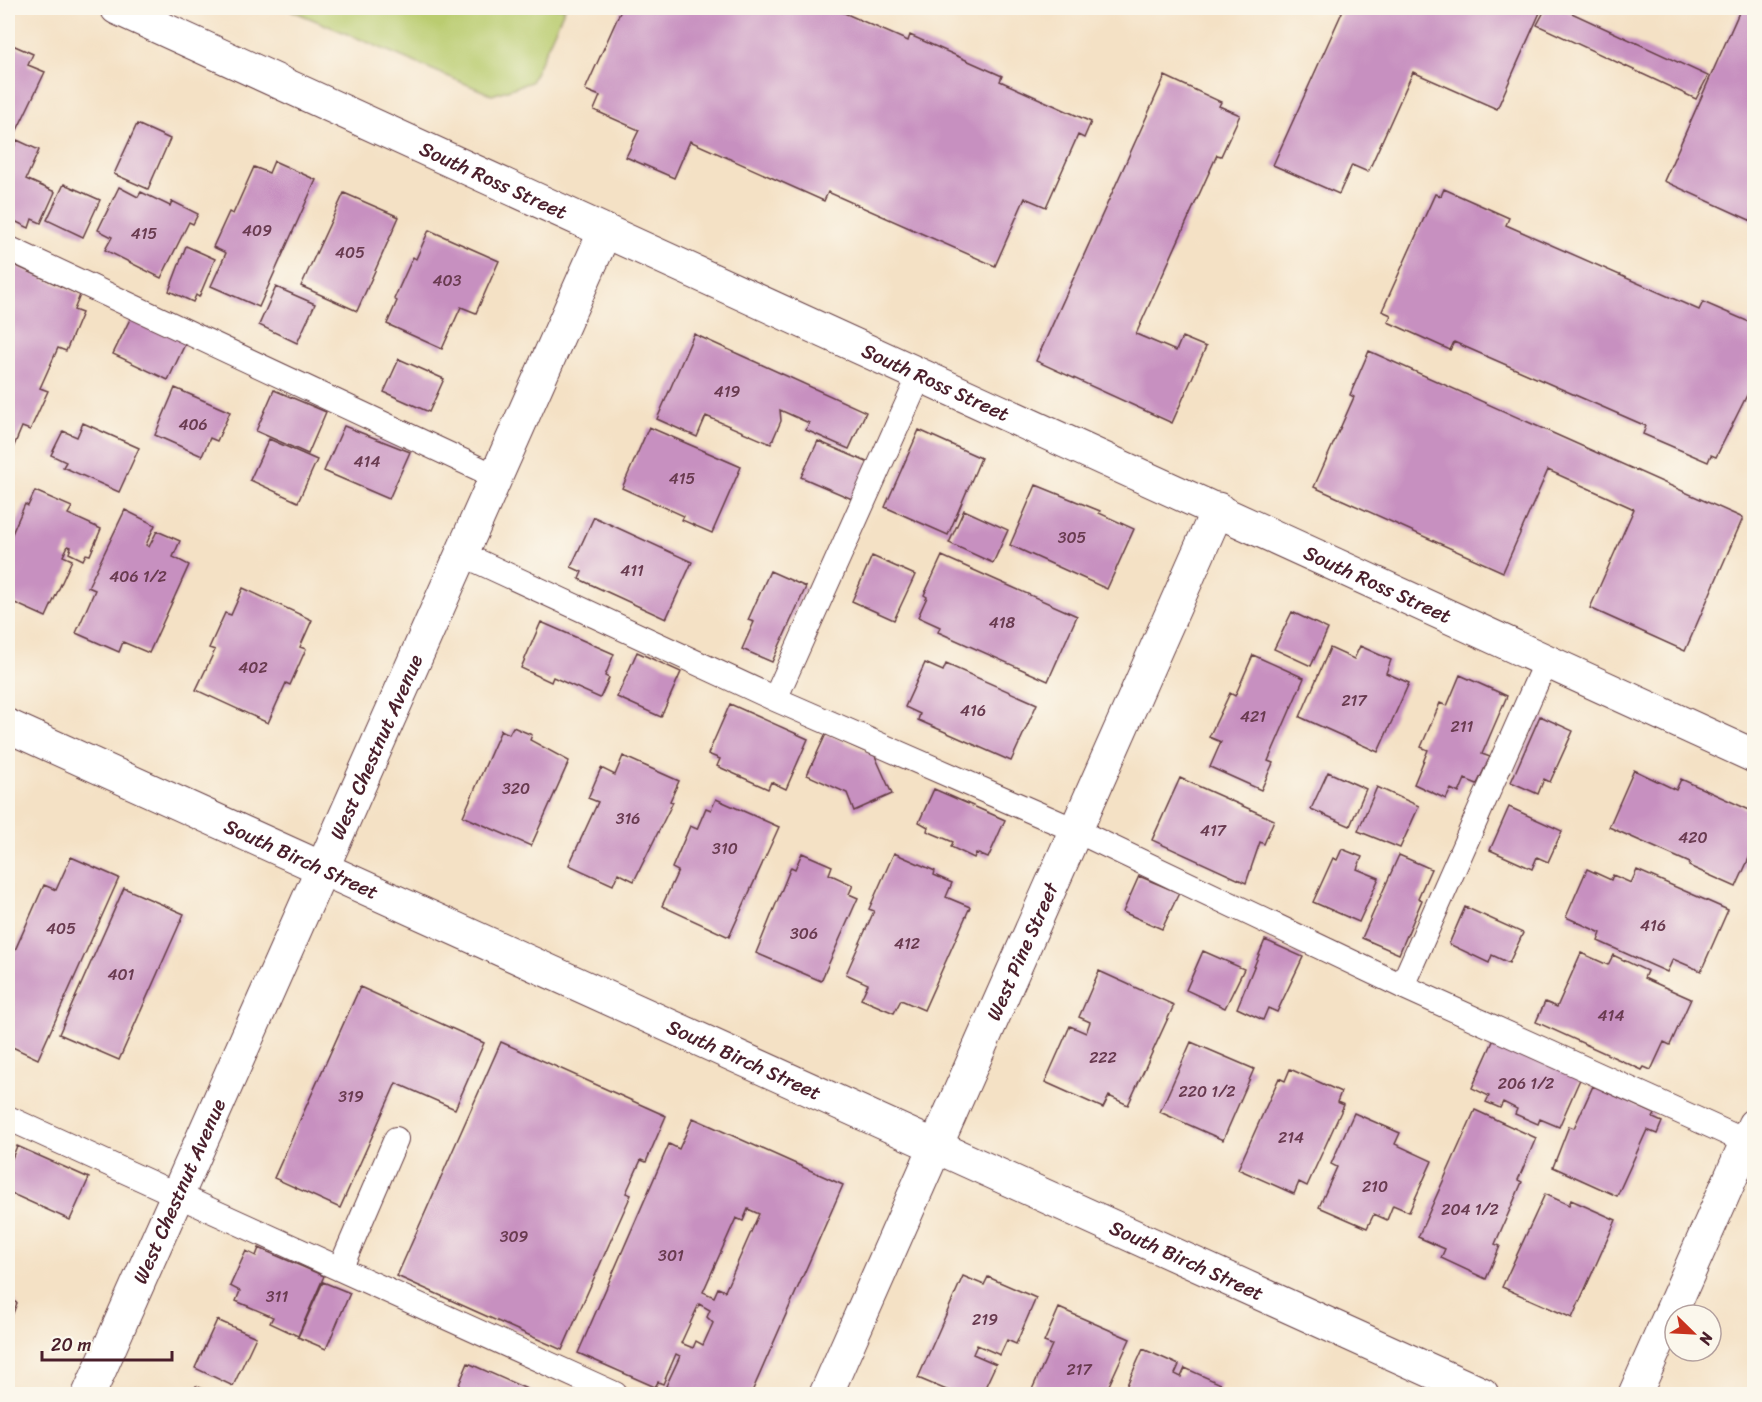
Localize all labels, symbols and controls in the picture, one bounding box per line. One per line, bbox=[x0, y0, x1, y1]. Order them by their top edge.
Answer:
street label: South Ross Street bbox=[414, 131, 573, 230]
house number: 409 bbox=[242, 216, 272, 245]
house number: 415 bbox=[131, 219, 158, 248]
house number: 405 bbox=[335, 238, 365, 267]
house number: 403 bbox=[433, 266, 462, 295]
street label: South Ross Street bbox=[856, 333, 1015, 432]
house number: 419 bbox=[714, 377, 741, 406]
house number: 406 bbox=[178, 410, 208, 439]
house number: 414 bbox=[354, 447, 380, 476]
house number: 415 bbox=[669, 464, 696, 493]
house number: 305 bbox=[1058, 523, 1087, 552]
street label: South Ross Street bbox=[1298, 535, 1457, 634]
house number: 411 bbox=[620, 556, 644, 585]
house number: 406 1/2 bbox=[109, 562, 167, 591]
house number: 418 bbox=[989, 608, 1016, 637]
street label: West Chestnut Avenue bbox=[320, 648, 433, 845]
house number: 402 bbox=[238, 653, 268, 682]
house number: 217 bbox=[1341, 686, 1367, 715]
house number: 416 bbox=[960, 696, 986, 725]
house number: 421 bbox=[1240, 702, 1266, 731]
house number: 211 bbox=[1451, 712, 1474, 741]
house number: 320 bbox=[502, 774, 530, 803]
house number: 316 bbox=[616, 804, 640, 833]
street label: South Birch Street bbox=[218, 809, 384, 910]
house number: 417 bbox=[1200, 816, 1227, 845]
house number: 420 bbox=[1678, 823, 1708, 852]
house number: 310 bbox=[712, 834, 738, 863]
street label: West Pine Street bbox=[976, 876, 1069, 1026]
house number: 416 bbox=[1640, 911, 1666, 940]
house number: 405 bbox=[46, 914, 76, 943]
house number: 306 bbox=[790, 919, 818, 948]
house number: 412 bbox=[894, 929, 920, 958]
house number: 401 bbox=[108, 960, 135, 989]
house number: 414 bbox=[1598, 1001, 1624, 1030]
street label: South Birch Street bbox=[661, 1010, 827, 1110]
house number: 222 bbox=[1089, 1043, 1117, 1072]
house number: 206 1/2 bbox=[1498, 1069, 1554, 1098]
house number: 220 1/2 bbox=[1179, 1077, 1235, 1106]
house number: 319 bbox=[338, 1082, 364, 1111]
street label: West Chestnut Avenue bbox=[123, 1093, 236, 1290]
house number: 214 bbox=[1278, 1123, 1304, 1152]
house number: 210 bbox=[1362, 1172, 1388, 1201]
house number: 204 1/2 bbox=[1441, 1195, 1499, 1224]
street label: South Birch Street bbox=[1103, 1210, 1270, 1311]
house number: 309 bbox=[500, 1222, 529, 1251]
house number: 301 bbox=[658, 1241, 684, 1270]
house number: 311 bbox=[266, 1282, 288, 1311]
north arrow bbox=[1663, 1303, 1723, 1363]
house number: 219 bbox=[972, 1305, 998, 1334]
scale bar bbox=[42, 1324, 172, 1362]
text: N bbox=[1690, 1327, 1722, 1351]
text: 20 m bbox=[51, 1329, 91, 1361]
house number: 217 bbox=[1066, 1355, 1092, 1384]

